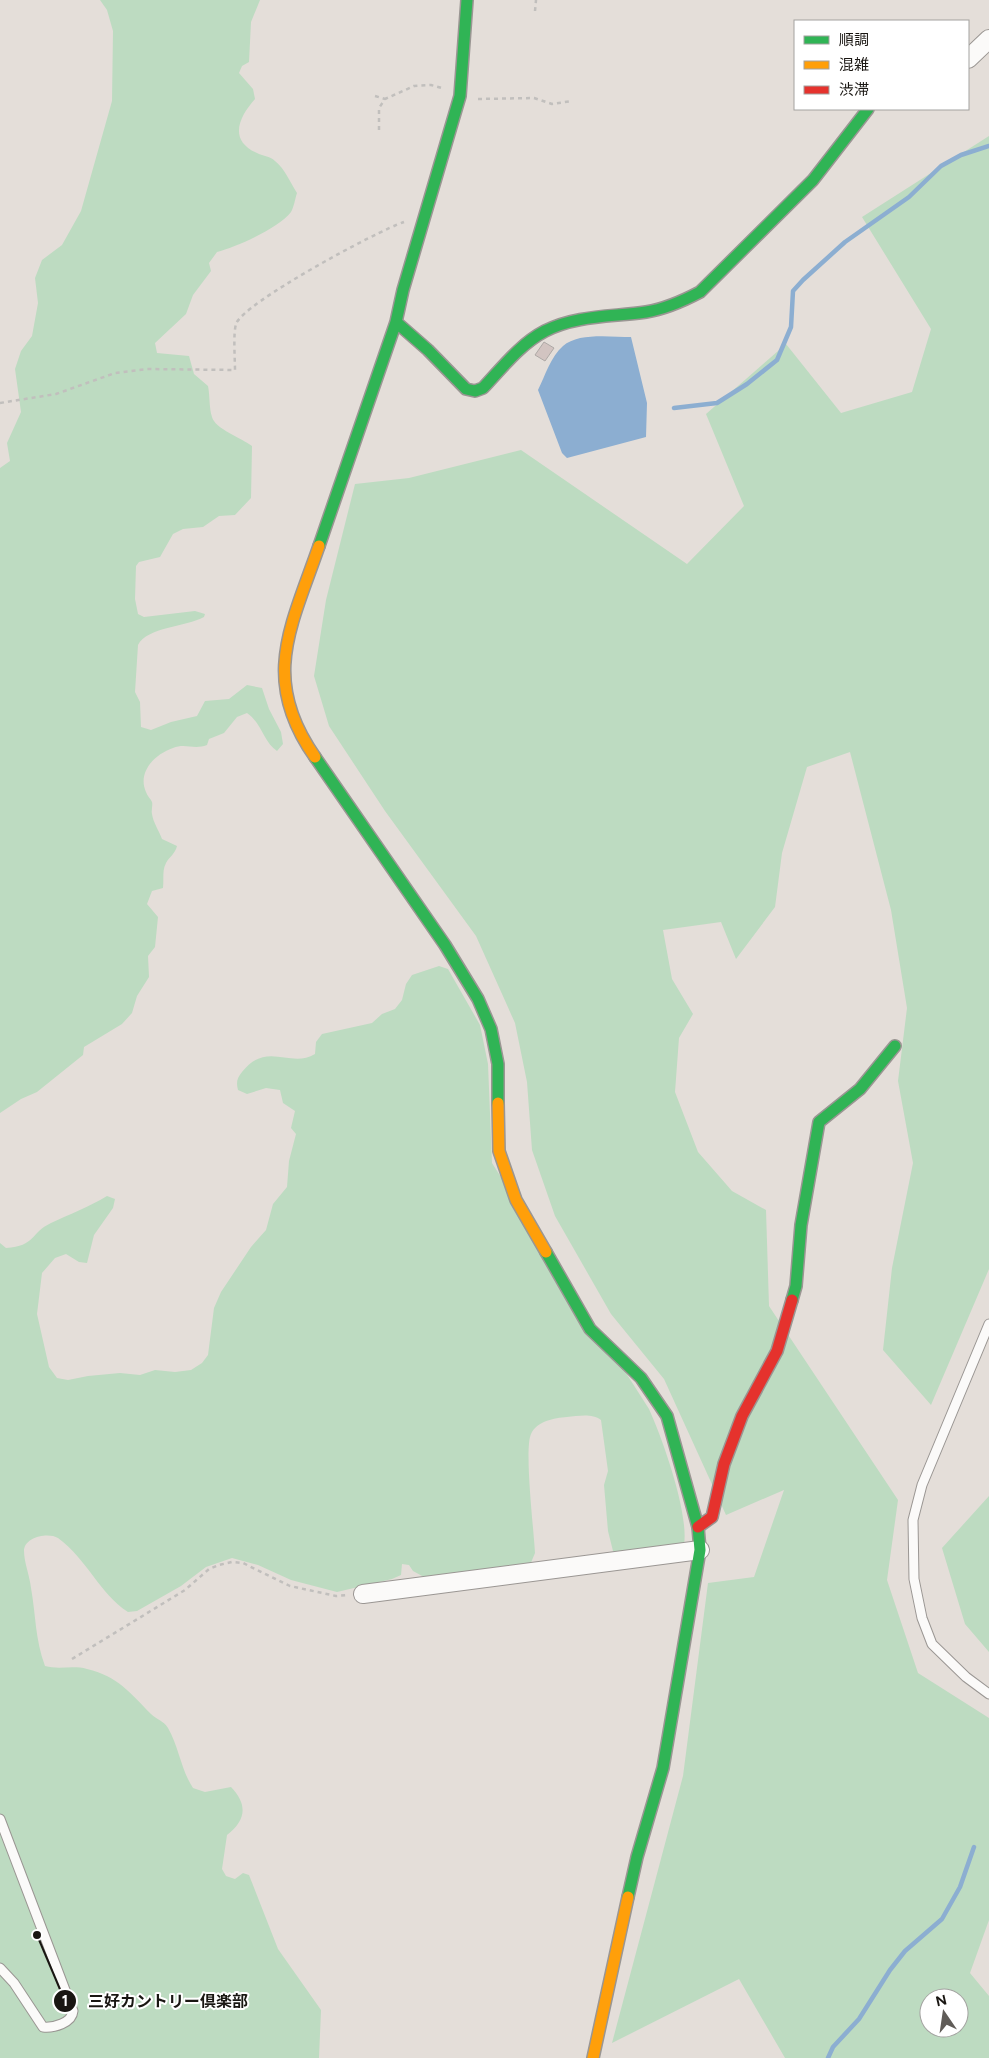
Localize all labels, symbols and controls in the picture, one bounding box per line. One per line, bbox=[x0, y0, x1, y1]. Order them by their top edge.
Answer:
legend bbox=[794, 20, 969, 110]
text: 順調 bbox=[839, 31, 869, 49]
text: 混雑 bbox=[839, 56, 869, 74]
text: 渋滞 bbox=[839, 81, 869, 99]
callout: 三好カントリー倶楽部 bbox=[53, 1985, 258, 2016]
north arrow bbox=[919, 1988, 969, 2038]
text: N bbox=[934, 1991, 948, 2010]
text: 1 bbox=[62, 1992, 68, 2010]
text: 三好カントリー倶楽部 bbox=[88, 1992, 248, 2011]

